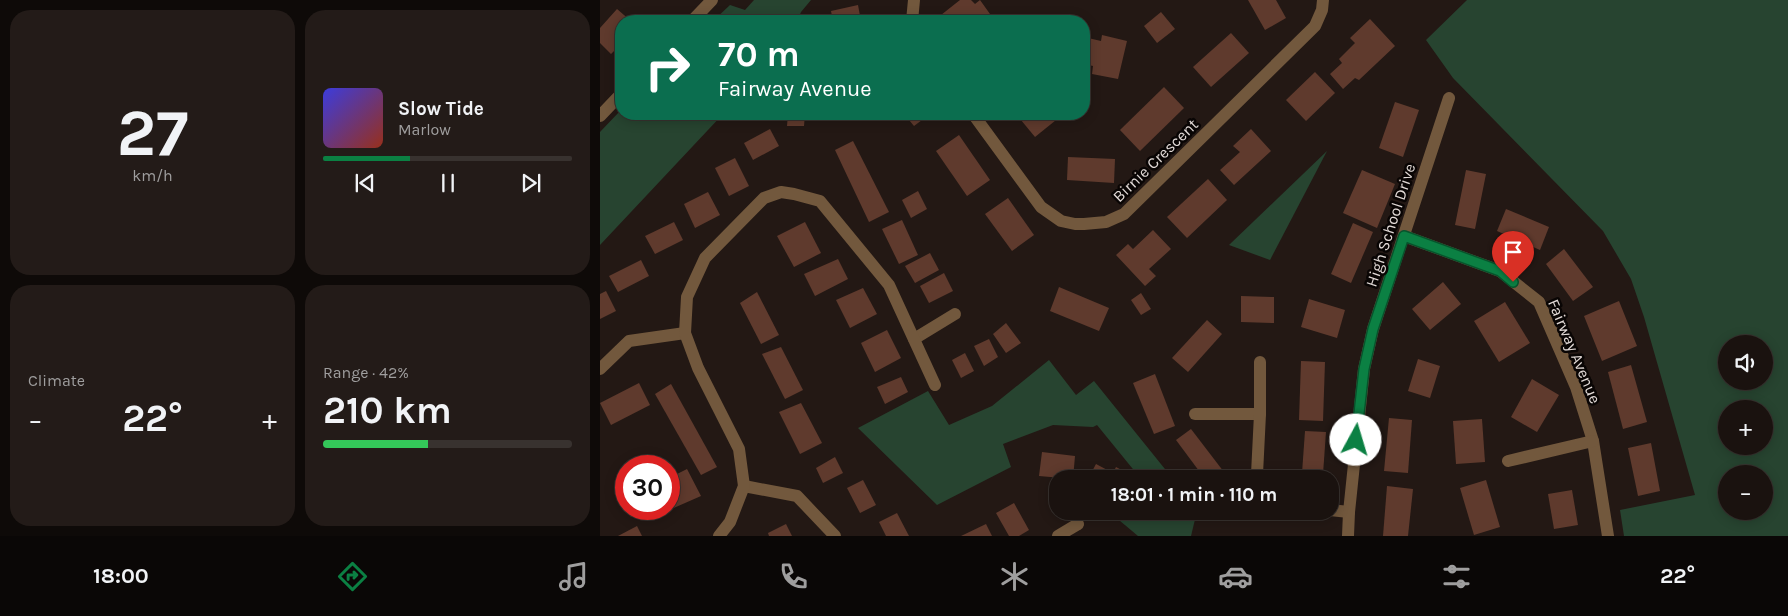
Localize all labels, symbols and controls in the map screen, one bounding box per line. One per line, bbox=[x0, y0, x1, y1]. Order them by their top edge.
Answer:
text: 70 m bbox=[718, 34, 800, 75]
icon: right bbox=[635, 35, 700, 100]
text: Fairway Avenue bbox=[718, 76, 872, 102]
text: 27 bbox=[117, 95, 188, 171]
text: Slow Tide bbox=[398, 98, 484, 120]
street label: Birnie Crescent bbox=[1109, 115, 1202, 206]
text: Marlow bbox=[398, 120, 451, 139]
street label: High School Drive bbox=[1362, 161, 1419, 289]
text: km/h bbox=[132, 166, 173, 185]
icon: previous bbox=[351, 169, 379, 197]
icon: pause bbox=[434, 169, 462, 197]
icon: next bbox=[517, 169, 545, 197]
pin bbox=[1492, 231, 1534, 282]
icon: arrive bbox=[1499, 238, 1527, 266]
street label: Fairway Avenue bbox=[1544, 296, 1605, 406]
map controls bbox=[1718, 335, 1773, 520]
button: sound bbox=[1718, 335, 1773, 390]
text: Range · 42% bbox=[323, 363, 409, 382]
text: Climate bbox=[28, 371, 85, 390]
text: 210 km bbox=[323, 388, 452, 433]
text: 22° bbox=[122, 396, 183, 441]
button: + bbox=[1718, 400, 1773, 455]
text: − bbox=[28, 403, 43, 436]
text: + bbox=[262, 403, 277, 436]
position arrow bbox=[1329, 413, 1381, 465]
speed limit sign: 30 bbox=[615, 455, 680, 520]
button: − bbox=[1718, 465, 1773, 520]
text: 18:01 · 1 min · 110 m bbox=[1111, 484, 1277, 506]
icon: directions bbox=[335, 559, 370, 594]
icon: music bbox=[556, 559, 591, 594]
icon: phone bbox=[776, 559, 811, 594]
icon: climate bbox=[997, 559, 1032, 594]
icon: car bbox=[1218, 559, 1253, 594]
icon: filters bbox=[1439, 559, 1474, 594]
text: 18:00 bbox=[93, 563, 149, 589]
text: 22° bbox=[1660, 563, 1695, 589]

